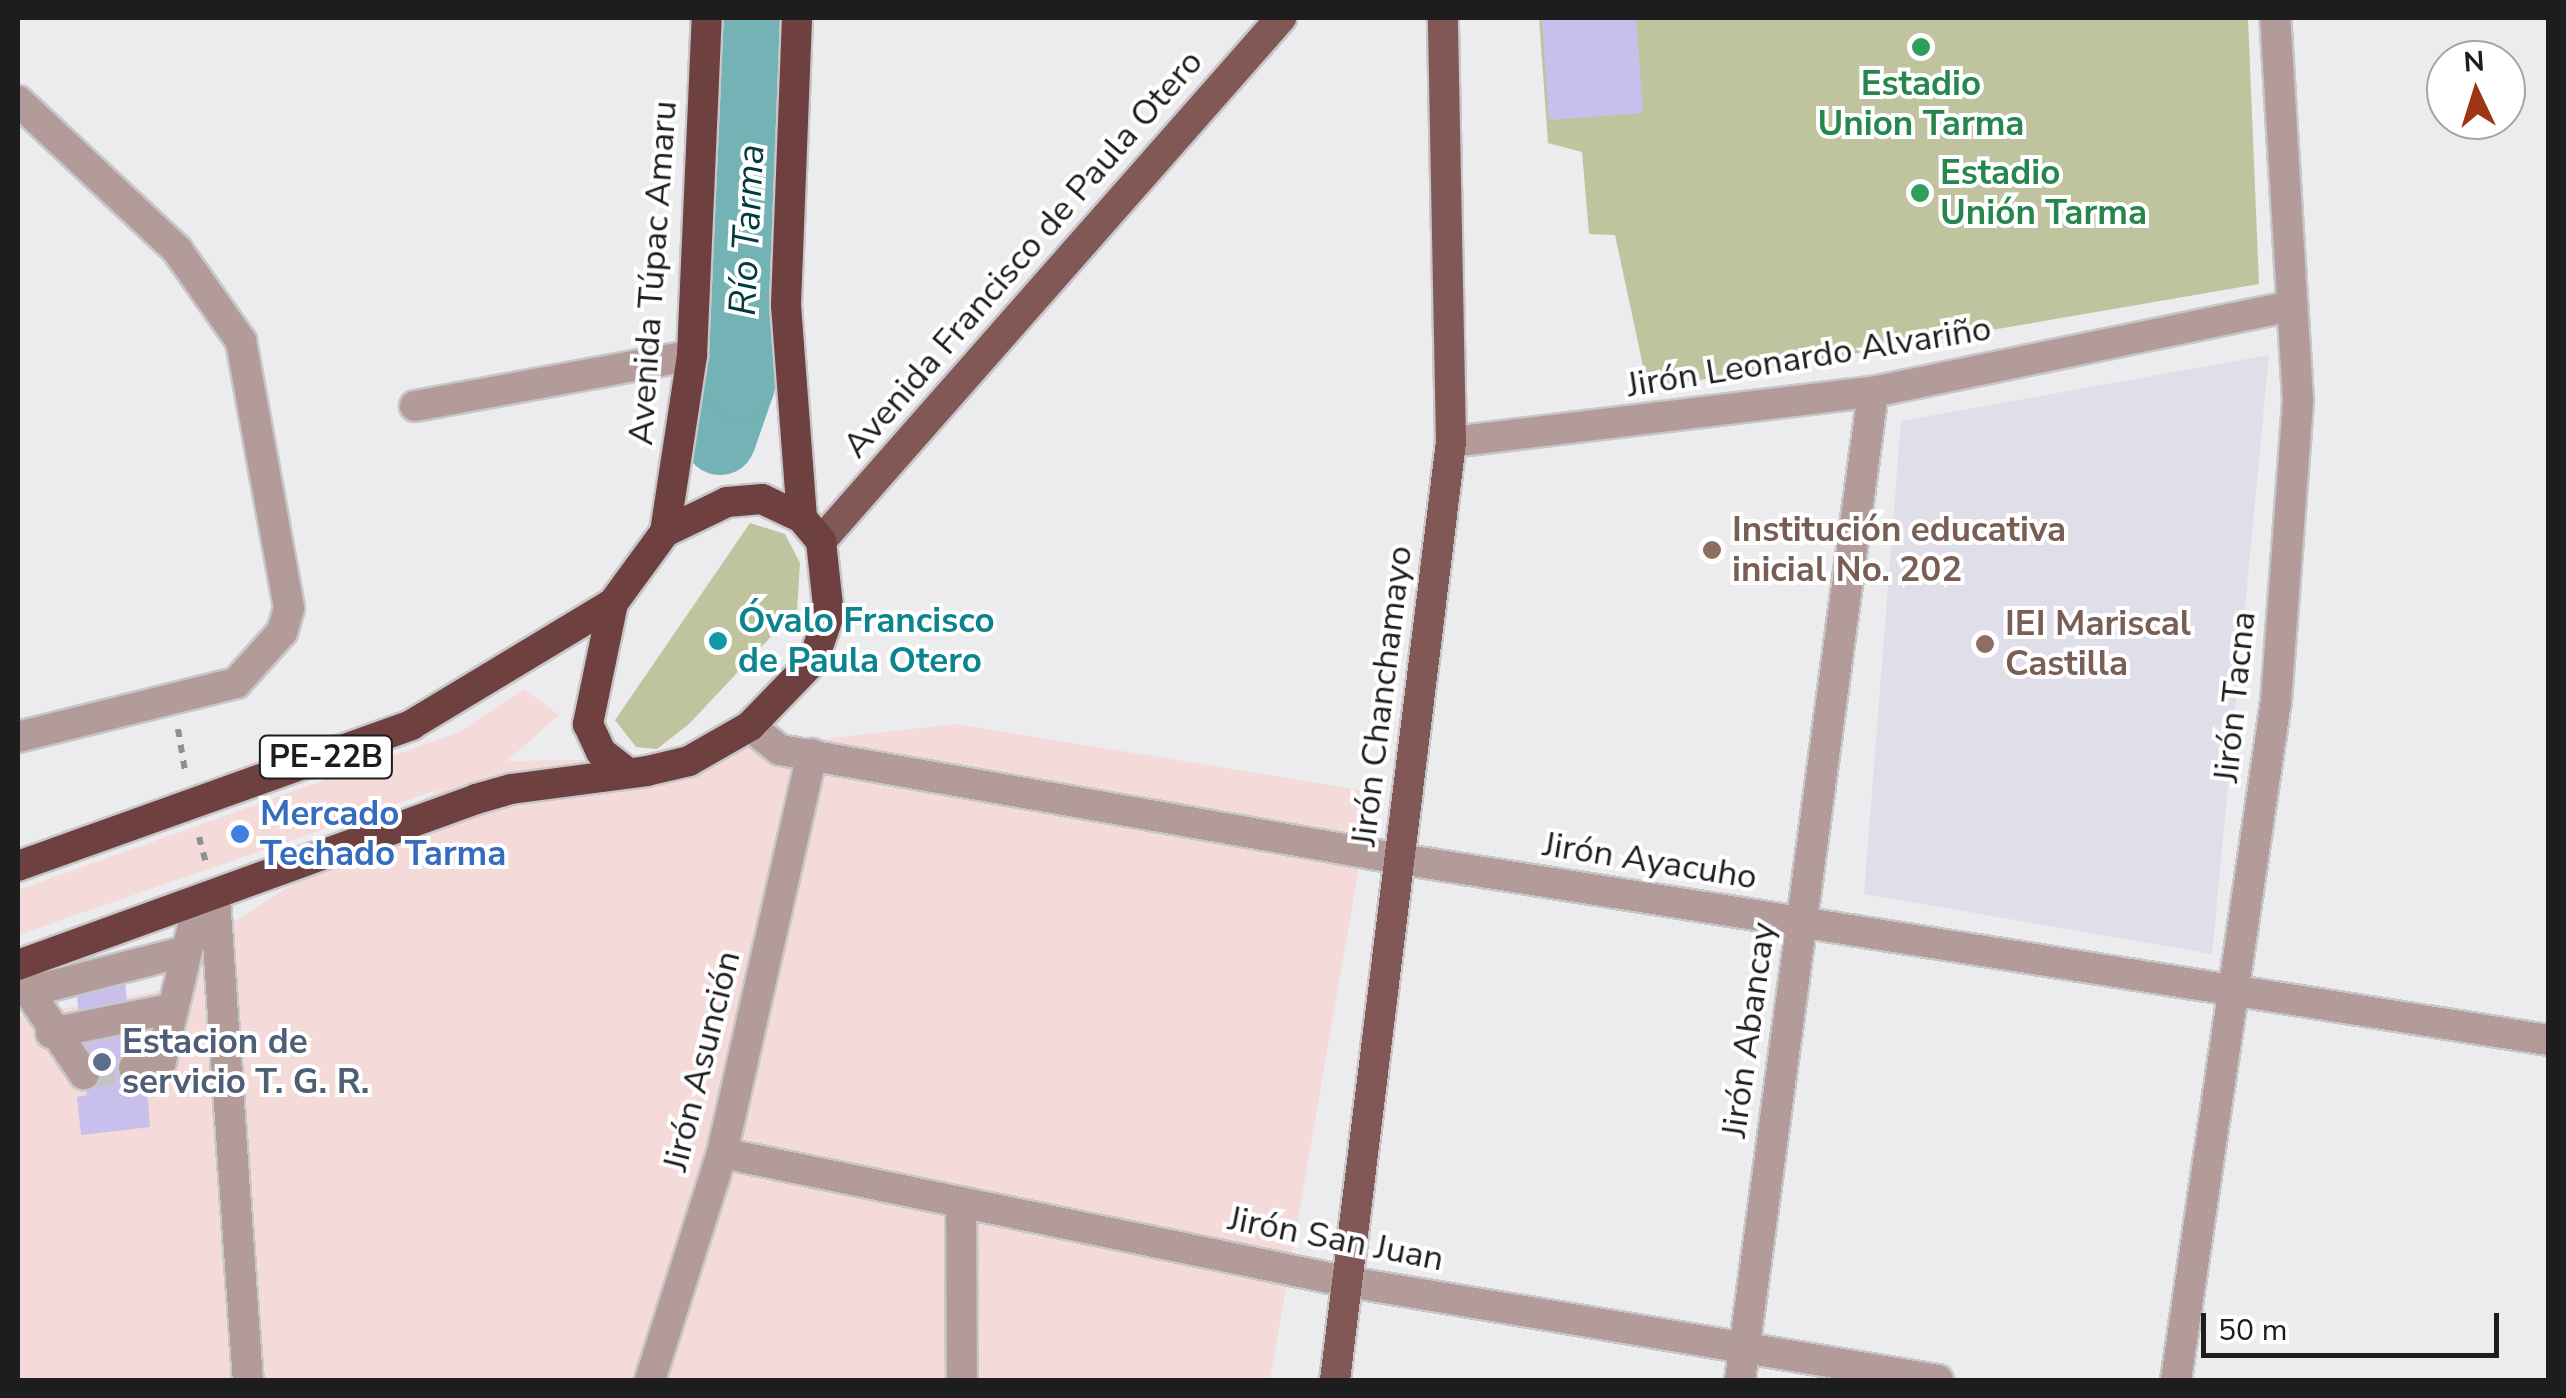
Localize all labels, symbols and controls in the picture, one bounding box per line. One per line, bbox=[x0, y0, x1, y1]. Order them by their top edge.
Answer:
marker: Estadio Union Tarma bbox=[1910, 36, 1932, 58]
north arrow bbox=[2426, 40, 2526, 140]
street label: Avenida Francisco de Paula Otero bbox=[834, 41, 1212, 467]
text: N bbox=[2462, 42, 2486, 82]
place label: Estadio Union Tarma bbox=[1817, 63, 2025, 145]
street label: Avenida Túpac Amaru bbox=[620, 99, 686, 447]
water label: Río Tarma bbox=[720, 143, 774, 317]
place label: Estadio Unión Tarma bbox=[1940, 152, 2147, 234]
marker: Estadio Unión Tarma bbox=[1909, 182, 1931, 204]
street label: Jirón Leonardo Alvariño bbox=[1624, 307, 1994, 407]
place label: Institución educativa inicial No. 202 bbox=[1732, 509, 2066, 591]
marker: Institución educativa inicial No. 202 bbox=[1701, 539, 1723, 561]
street label: Jirón Chanchamayo bbox=[1343, 544, 1421, 848]
place label: Óvalo Francisco de Paula Otero bbox=[738, 600, 995, 682]
place label: IEI Mariscal Castilla bbox=[2005, 603, 2191, 685]
street label: Jirón Tacna bbox=[2205, 609, 2265, 785]
marker: Óvalo Francisco de Paula Otero bbox=[707, 630, 729, 652]
marker: IEI Mariscal Castilla bbox=[1974, 633, 1996, 655]
road number: PE-22B bbox=[258, 730, 394, 784]
place label: Mercado Techado Tarma bbox=[260, 793, 506, 875]
marker: Mercado Techado Tarma bbox=[229, 823, 251, 845]
street label: Jirón Ayacuho bbox=[1540, 823, 1760, 899]
street label: Jirón Abancay bbox=[1713, 920, 1785, 1140]
street label: Jirón Asunción bbox=[654, 947, 750, 1175]
place label: Estacion de servicio T. G. R. bbox=[122, 1021, 370, 1103]
marker: Estacion de servicio T. G. R. bbox=[91, 1051, 113, 1073]
street label: Jirón San Juan bbox=[1225, 1198, 1447, 1280]
scale bar bbox=[2206, 1293, 2504, 1355]
text: 50 m bbox=[2218, 1310, 2287, 1351]

